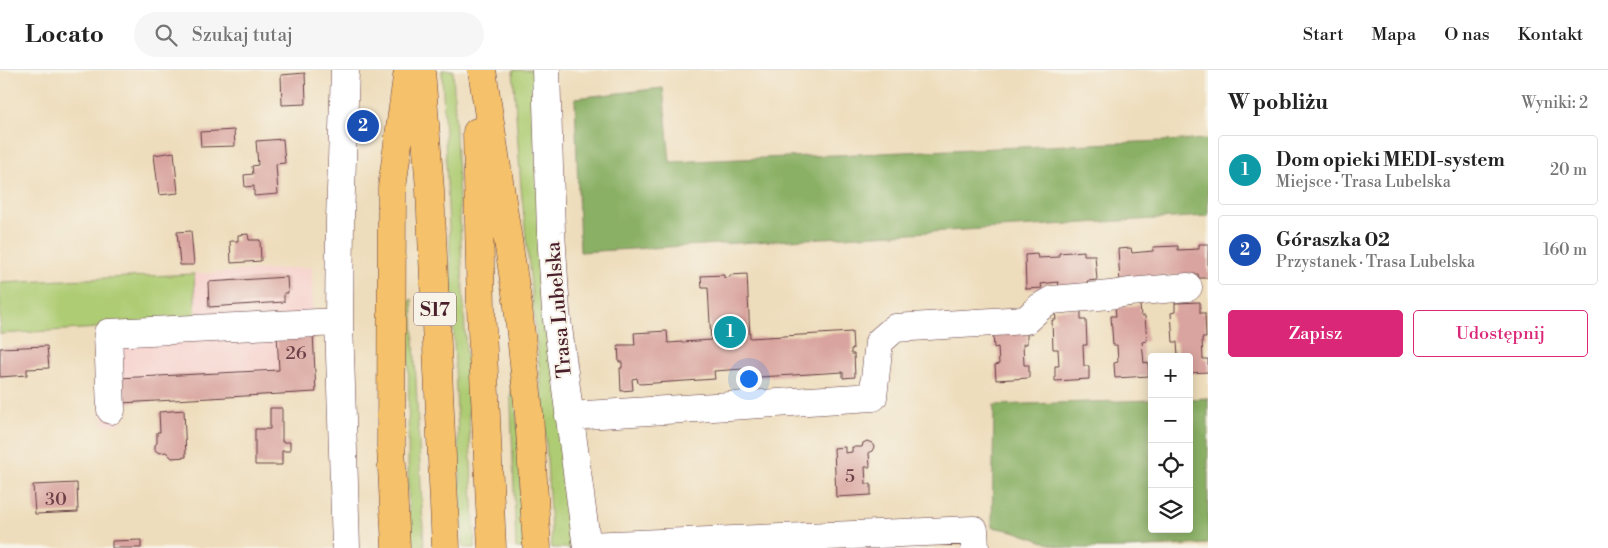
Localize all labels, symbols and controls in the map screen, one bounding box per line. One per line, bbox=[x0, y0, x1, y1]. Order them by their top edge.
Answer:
search box bbox=[134, 12, 484, 57]
text: Locato bbox=[25, 20, 104, 50]
icon: search bbox=[152, 21, 180, 49]
text: Szukaj tutaj bbox=[192, 23, 293, 47]
text: Start bbox=[1303, 23, 1344, 46]
text: Mapa bbox=[1372, 23, 1416, 46]
text: O nas bbox=[1444, 23, 1490, 46]
text: Kontakt bbox=[1518, 23, 1583, 46]
text: W pobliżu bbox=[1228, 90, 1328, 116]
text: Wyniki: 2 bbox=[1522, 93, 1588, 113]
pin: 2 bbox=[347, 107, 379, 145]
text: Dom opieki MEDI-system bbox=[1276, 148, 1505, 172]
text: 1 bbox=[1241, 160, 1249, 180]
text: 20 m bbox=[1550, 160, 1587, 180]
text: Miejsce · Trasa Lubelska bbox=[1276, 172, 1451, 192]
text: Góraszka 02 bbox=[1276, 228, 1390, 252]
street label: Trasa Lubelska bbox=[541, 240, 578, 379]
text: 2 bbox=[1240, 240, 1250, 260]
text: 160 m bbox=[1543, 240, 1587, 260]
text: Przystanek · Trasa Lubelska bbox=[1276, 252, 1475, 272]
road number: S17 bbox=[414, 292, 456, 325]
button: Zapisz bbox=[1228, 310, 1403, 357]
button: Udostępnij bbox=[1413, 310, 1588, 357]
pin: 1 bbox=[714, 313, 746, 351]
house number: 26 bbox=[285, 342, 307, 365]
map controls bbox=[1148, 353, 1193, 533]
button: + bbox=[1148, 353, 1193, 398]
your location bbox=[736, 366, 762, 392]
button: − bbox=[1148, 398, 1193, 443]
button: locate bbox=[1148, 443, 1193, 488]
house number: 5 bbox=[845, 465, 855, 488]
house number: 30 bbox=[45, 488, 67, 511]
button: layers bbox=[1148, 488, 1193, 533]

